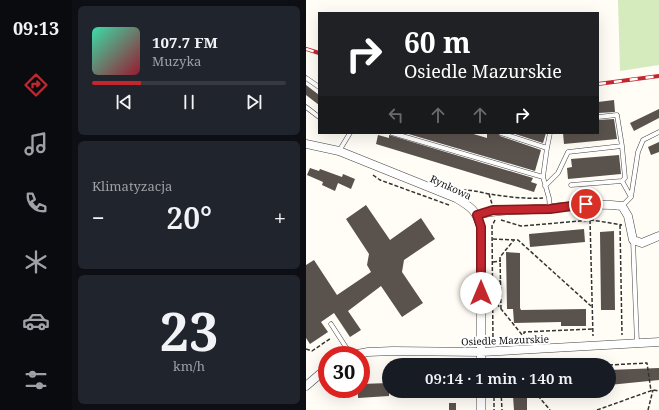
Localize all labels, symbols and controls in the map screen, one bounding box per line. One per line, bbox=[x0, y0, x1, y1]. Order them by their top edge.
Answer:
text: 09:13 bbox=[13, 16, 59, 40]
text: 60 m bbox=[404, 23, 471, 61]
icon: right bbox=[338, 28, 390, 80]
text: 107.7 FM bbox=[152, 32, 218, 52]
text: Muzyka bbox=[152, 52, 201, 70]
text: Osiedle Mazurskie bbox=[404, 59, 562, 83]
icon: directions bbox=[22, 71, 50, 99]
icon: previous bbox=[113, 91, 135, 113]
icon: pause bbox=[178, 91, 200, 113]
icon: next bbox=[243, 91, 265, 113]
icon: left bbox=[385, 104, 407, 126]
icon: ahead bbox=[427, 104, 449, 126]
icon: ahead bbox=[469, 104, 491, 126]
icon: right bbox=[511, 104, 533, 126]
icon: music bbox=[22, 130, 50, 158]
street label: Rynkowa bbox=[428, 171, 474, 203]
text: Klimatyzacja bbox=[92, 177, 172, 195]
pin bbox=[569, 187, 603, 221]
icon: phone bbox=[22, 189, 50, 217]
icon: arrive bbox=[575, 193, 597, 215]
text: 20° bbox=[166, 197, 212, 238]
text: − bbox=[92, 202, 105, 232]
text: + bbox=[274, 202, 286, 232]
icon: climate bbox=[22, 248, 50, 276]
position arrow bbox=[460, 272, 502, 314]
text: 23 bbox=[160, 295, 218, 366]
icon: car bbox=[22, 307, 50, 335]
street label: Osiedle Mazurskie bbox=[461, 331, 549, 349]
speed limit sign: 30 bbox=[318, 346, 370, 398]
text: km/h bbox=[173, 357, 205, 375]
icon: filters bbox=[22, 366, 50, 394]
text: 09:14 · 1 min · 140 m bbox=[425, 368, 573, 388]

